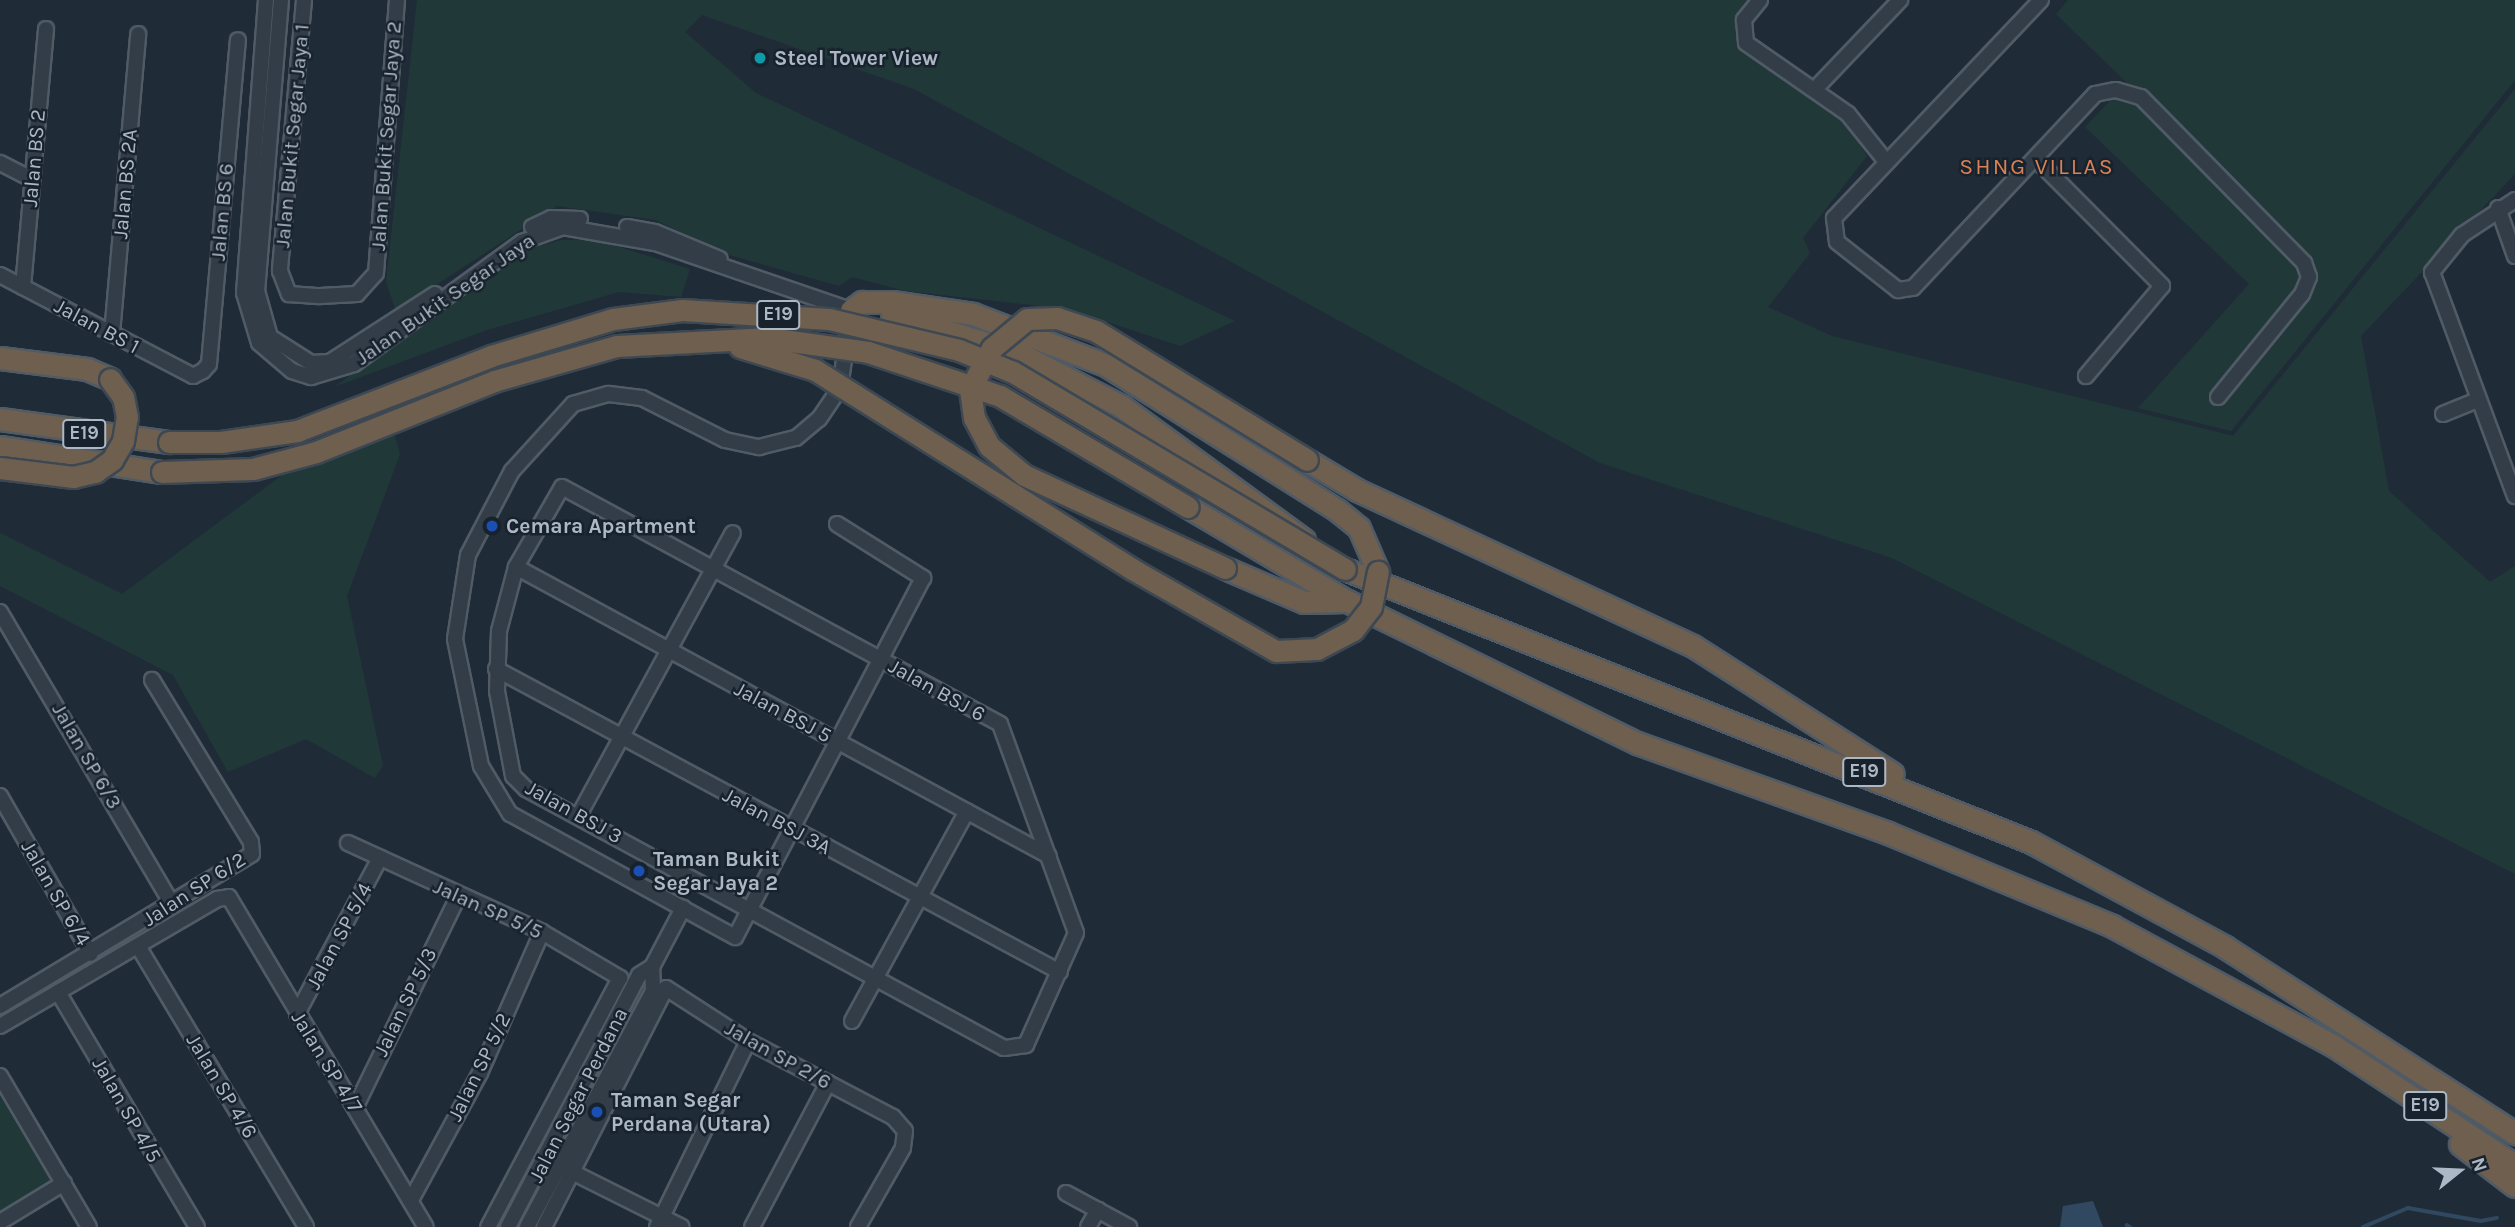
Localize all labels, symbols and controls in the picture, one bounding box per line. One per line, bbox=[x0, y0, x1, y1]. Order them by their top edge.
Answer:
street label: Jalan Bukit Segar Jaya 2 bbox=[365, 20, 407, 252]
street label: Jalan Bukit Segar Jaya 1 bbox=[270, 23, 314, 249]
place label: Steel Tower View bbox=[774, 45, 938, 71]
marker: Steel Tower View bbox=[752, 50, 768, 66]
street label: Jalan BS 2 bbox=[17, 108, 51, 208]
street label: Jalan BS 2A bbox=[108, 128, 142, 240]
district label: SHNG VILLAS bbox=[1961, 153, 2113, 181]
street label: Jalan BS 6 bbox=[205, 162, 239, 262]
street label: Jalan Bukit Segar Jaya bbox=[351, 228, 539, 370]
street label: Jalan BS 1 bbox=[50, 293, 144, 359]
road number: E19 bbox=[755, 300, 801, 330]
road number: E19 bbox=[61, 418, 107, 449]
place label: Cemara Apartment bbox=[506, 513, 696, 539]
marker: Cemara Apartment bbox=[484, 518, 500, 534]
street label: Jalan BSJ 6 bbox=[884, 653, 990, 727]
street label: Jalan BSJ 5 bbox=[730, 676, 836, 748]
street label: Jalan SP 6/3 bbox=[47, 699, 127, 813]
road number: E19 bbox=[1841, 757, 1887, 788]
street label: Jalan BSJ 3 bbox=[521, 775, 627, 849]
street label: Jalan BSJ 3A bbox=[719, 782, 835, 860]
street label: Jalan SP 6/4 bbox=[16, 836, 96, 950]
street label: Jalan SP 6/2 bbox=[138, 846, 250, 932]
place label: Taman Bukit Segar Jaya 2 bbox=[653, 846, 779, 896]
marker: Taman Bukit Segar Jaya 2 bbox=[631, 863, 647, 879]
street label: Jalan SP 5/5 bbox=[429, 874, 547, 944]
street label: Jalan SP 5/4 bbox=[300, 878, 378, 994]
street label: Jalan SP 5/3 bbox=[368, 944, 442, 1060]
street label: Jalan Segar Perdana bbox=[523, 1003, 633, 1187]
street label: Jalan SP 4/7 bbox=[286, 1007, 368, 1117]
street label: Jalan SP 5/2 bbox=[442, 1009, 516, 1125]
street label: Jalan SP 2/6 bbox=[720, 1015, 836, 1095]
street label: Jalan SP 4/6 bbox=[181, 1029, 263, 1143]
street label: Jalan SP 4/5 bbox=[87, 1053, 167, 1167]
place label: Taman Segar Perdana (Utara) bbox=[611, 1087, 771, 1137]
road number: E19 bbox=[2402, 1090, 2448, 1122]
marker: Taman Segar Perdana (Utara) bbox=[589, 1104, 605, 1120]
north arrow bbox=[2424, 1136, 2494, 1206]
text: N bbox=[2466, 1155, 2492, 1174]

